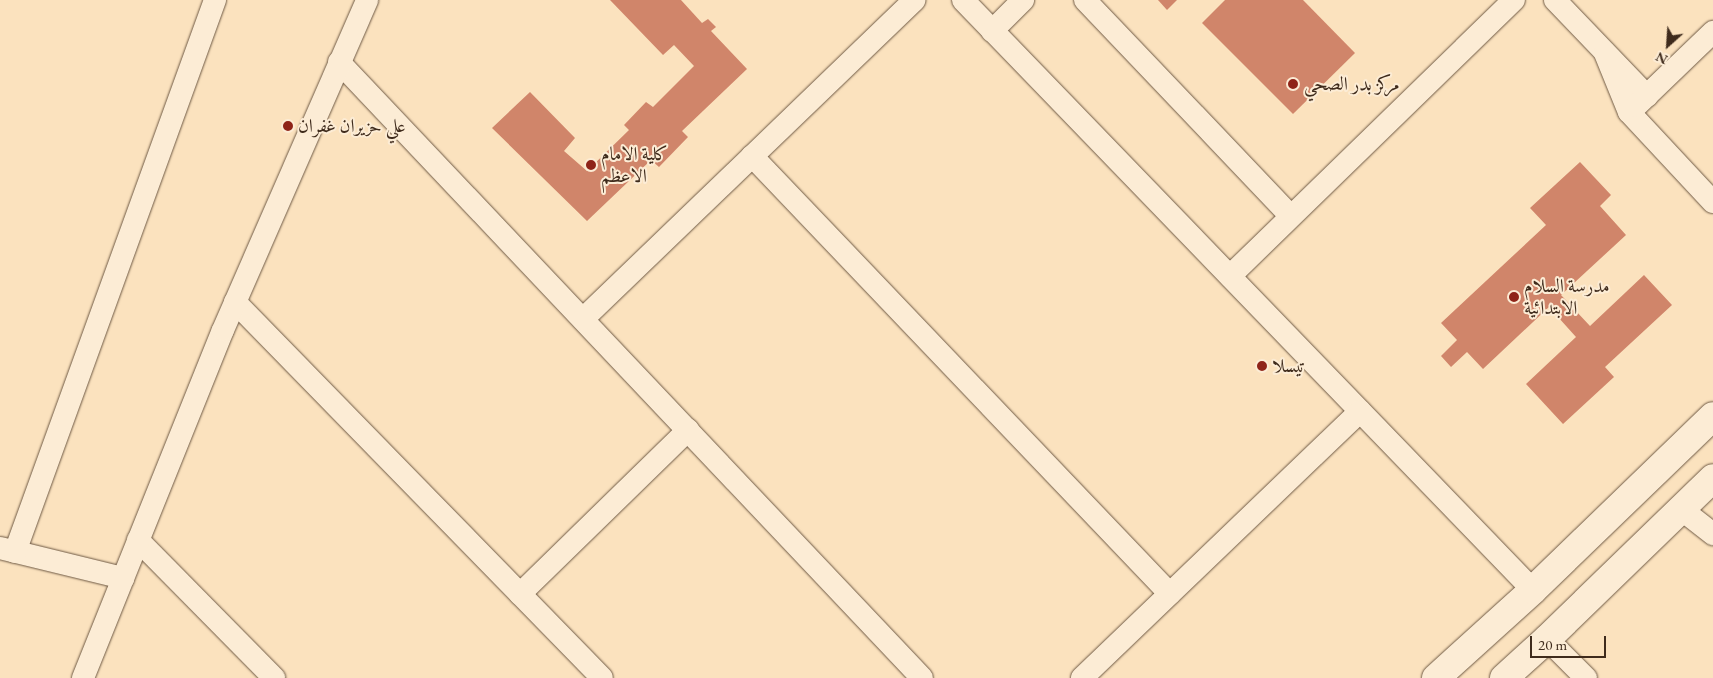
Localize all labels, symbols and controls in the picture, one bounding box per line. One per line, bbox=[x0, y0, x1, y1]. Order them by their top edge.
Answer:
north arrow bbox=[1643, 20, 1693, 70]
text: N bbox=[1652, 48, 1670, 69]
place label: مركز بدر الصحي bbox=[1304, 73, 1400, 95]
marker: مركز بدر الصحي bbox=[1286, 77, 1300, 91]
place label: علي حزيران غفران bbox=[298, 115, 406, 137]
marker: علي حزيران غفران bbox=[282, 120, 294, 132]
place label: كلية الامام الاعظم bbox=[601, 143, 668, 187]
marker: كلية الامام الاعظم bbox=[585, 159, 597, 171]
place label: مدرسة السلام الابتدائية bbox=[1524, 275, 1610, 319]
marker: مدرسة السلام الابتدائية bbox=[1508, 291, 1520, 303]
place label: تيسلا bbox=[1272, 355, 1305, 377]
marker: تيسلا bbox=[1256, 360, 1268, 372]
scale bar bbox=[1533, 626, 1609, 658]
text: 20 m bbox=[1538, 635, 1567, 654]

